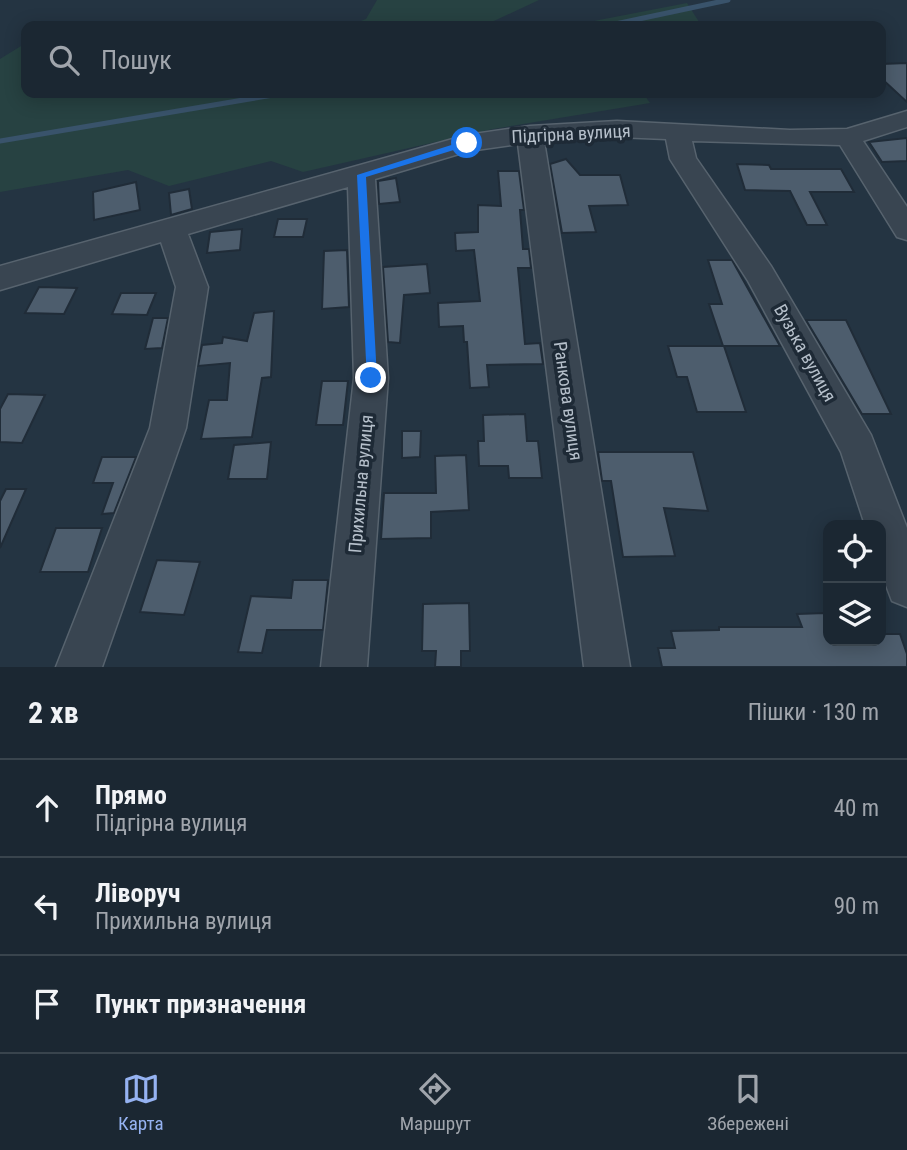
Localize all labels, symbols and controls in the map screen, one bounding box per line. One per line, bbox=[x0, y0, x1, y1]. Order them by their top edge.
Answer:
search box bbox=[21, 21, 886, 98]
icon: search bbox=[45, 41, 83, 79]
text: Пошук bbox=[101, 45, 172, 75]
street label: Підгірна вулиця bbox=[511, 120, 631, 147]
route start bbox=[451, 127, 482, 158]
street label: Вузька вулиця bbox=[770, 300, 841, 405]
street label: Ранкова вулиця bbox=[550, 340, 587, 462]
route end bbox=[355, 362, 386, 393]
street label: Прихильна вулиця bbox=[344, 414, 377, 554]
map controls bbox=[823, 520, 886, 646]
button: locate bbox=[823, 520, 886, 583]
button: layers bbox=[823, 583, 886, 646]
text: 2 хв bbox=[28, 695, 79, 730]
text: Пішки · 130 m bbox=[748, 699, 879, 726]
text: Прямо bbox=[95, 780, 167, 810]
icon: ahead bbox=[28, 789, 66, 827]
text: 40 m bbox=[834, 795, 879, 822]
text: Підгірна вулиця bbox=[95, 810, 247, 837]
text: Ліворуч bbox=[95, 878, 180, 908]
icon: left bbox=[28, 887, 66, 925]
text: 90 m bbox=[834, 893, 879, 920]
text: Прихильна вулиця bbox=[95, 908, 272, 935]
icon: arrive bbox=[28, 985, 66, 1023]
text: Пункт призначення bbox=[95, 989, 306, 1019]
tab: Карта bbox=[118, 1070, 164, 1135]
tab: Маршрут bbox=[400, 1070, 471, 1135]
tab: Збережені bbox=[707, 1070, 789, 1135]

